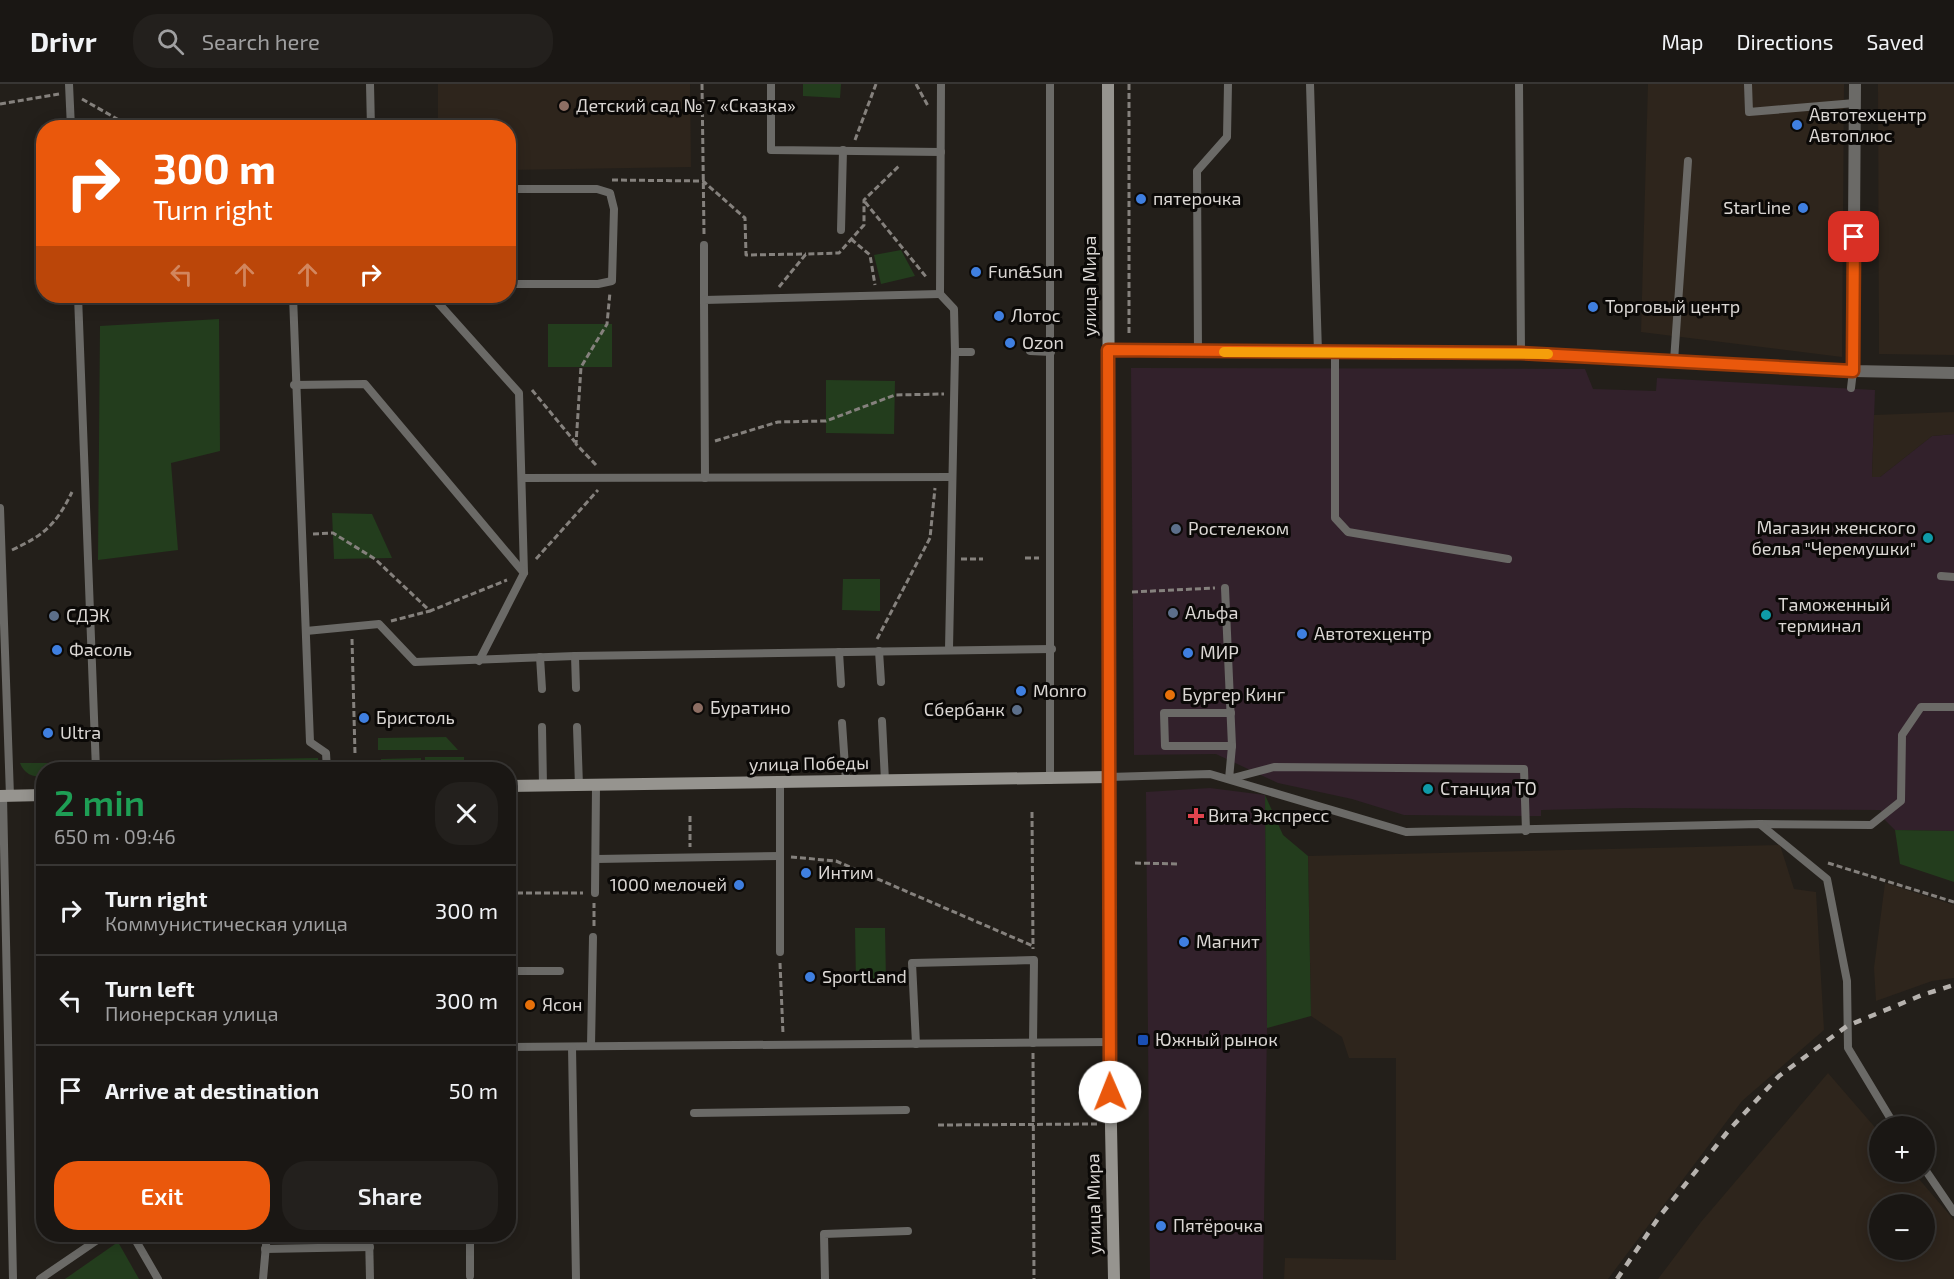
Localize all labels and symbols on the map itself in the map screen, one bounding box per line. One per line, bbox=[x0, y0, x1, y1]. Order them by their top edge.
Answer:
place label: Детский сад № 7 «Сказка» bbox=[576, 94, 796, 116]
marker: Детский сад № 7 «Сказка» bbox=[557, 99, 571, 113]
place label: Автотехцентр Автоплюс bbox=[1809, 103, 1927, 146]
marker: Автотехцентр Автоплюс bbox=[1790, 118, 1804, 132]
place label: пятерочка bbox=[1153, 187, 1241, 209]
marker: пятерочка bbox=[1134, 192, 1148, 206]
place label: StarLine bbox=[1723, 196, 1791, 218]
marker: StarLine bbox=[1796, 201, 1810, 215]
pin bbox=[1828, 211, 1879, 262]
street label: улица Мира bbox=[1078, 235, 1100, 337]
place label: Fun&Sun bbox=[988, 260, 1063, 282]
marker: Fun&Sun bbox=[969, 265, 983, 279]
place label: Торговый центр bbox=[1605, 295, 1740, 317]
marker: Торговый центр bbox=[1586, 300, 1600, 314]
place label: Лотос bbox=[1011, 304, 1061, 326]
marker: Лотос bbox=[992, 309, 1006, 323]
place label: Ozon bbox=[1022, 331, 1064, 353]
marker: Ozon bbox=[1003, 336, 1017, 350]
place label: Магазин женского белья "Черемушки" bbox=[1752, 516, 1916, 559]
place label: Ростелеком bbox=[1188, 517, 1289, 539]
marker: Ростелеком bbox=[1169, 522, 1183, 536]
marker: Магазин женского белья "Черемушки" bbox=[1921, 531, 1935, 545]
place label: Таможенный терминал bbox=[1778, 593, 1890, 636]
place label: Альфа bbox=[1185, 601, 1238, 623]
place label: СДЭК bbox=[66, 604, 110, 626]
marker: Альфа bbox=[1166, 606, 1180, 620]
marker: Таможенный терминал bbox=[1759, 608, 1773, 622]
marker: СДЭК bbox=[47, 609, 61, 623]
place label: Автотехцентр bbox=[1314, 622, 1432, 644]
marker: Автотехцентр bbox=[1295, 627, 1309, 641]
place label: Фасоль bbox=[69, 638, 132, 660]
place label: МИР bbox=[1200, 641, 1239, 663]
marker: Фасоль bbox=[50, 643, 64, 657]
marker: МИР bbox=[1181, 646, 1195, 660]
place label: Monro bbox=[1033, 679, 1087, 701]
place label: Бургер Кинг bbox=[1182, 683, 1285, 705]
marker: Monro bbox=[1014, 684, 1028, 698]
marker: Бургер Кинг bbox=[1163, 688, 1177, 702]
place label: Буратино bbox=[710, 696, 791, 718]
place label: Сбербанк bbox=[924, 698, 1005, 720]
marker: Буратино bbox=[691, 701, 705, 715]
marker: Сбербанк bbox=[1010, 703, 1024, 717]
place label: Бристоль bbox=[376, 706, 455, 728]
marker: Бристоль bbox=[357, 711, 371, 725]
place label: Ultra bbox=[60, 721, 101, 743]
marker: Ultra bbox=[41, 726, 55, 740]
street label: улица Победы bbox=[749, 751, 869, 775]
place label: Станция ТО bbox=[1440, 777, 1537, 799]
marker: Станция ТО bbox=[1421, 782, 1435, 796]
place label: Вита Экспресс bbox=[1208, 804, 1330, 826]
marker: Вита Экспресс bbox=[1189, 809, 1203, 823]
place label: Интим bbox=[818, 861, 874, 883]
marker: Интим bbox=[799, 866, 813, 880]
place label: 1000 мелочей bbox=[610, 873, 727, 895]
marker: 1000 мелочей bbox=[732, 878, 746, 892]
place label: Магнит bbox=[1196, 930, 1260, 952]
marker: Магнит bbox=[1177, 935, 1191, 949]
place label: SportLand bbox=[822, 965, 907, 987]
marker: SportLand bbox=[803, 970, 817, 984]
place label: Ясон bbox=[542, 993, 583, 1015]
marker: Ясон bbox=[523, 998, 537, 1012]
place label: Южный рынок bbox=[1155, 1028, 1278, 1050]
marker: Южный рынок bbox=[1136, 1033, 1150, 1047]
position arrow bbox=[1078, 1060, 1142, 1124]
street label: улица Мира bbox=[1081, 1153, 1105, 1255]
place label: Пятёрочка bbox=[1173, 1214, 1263, 1236]
marker: Пятёрочка bbox=[1154, 1219, 1168, 1233]

